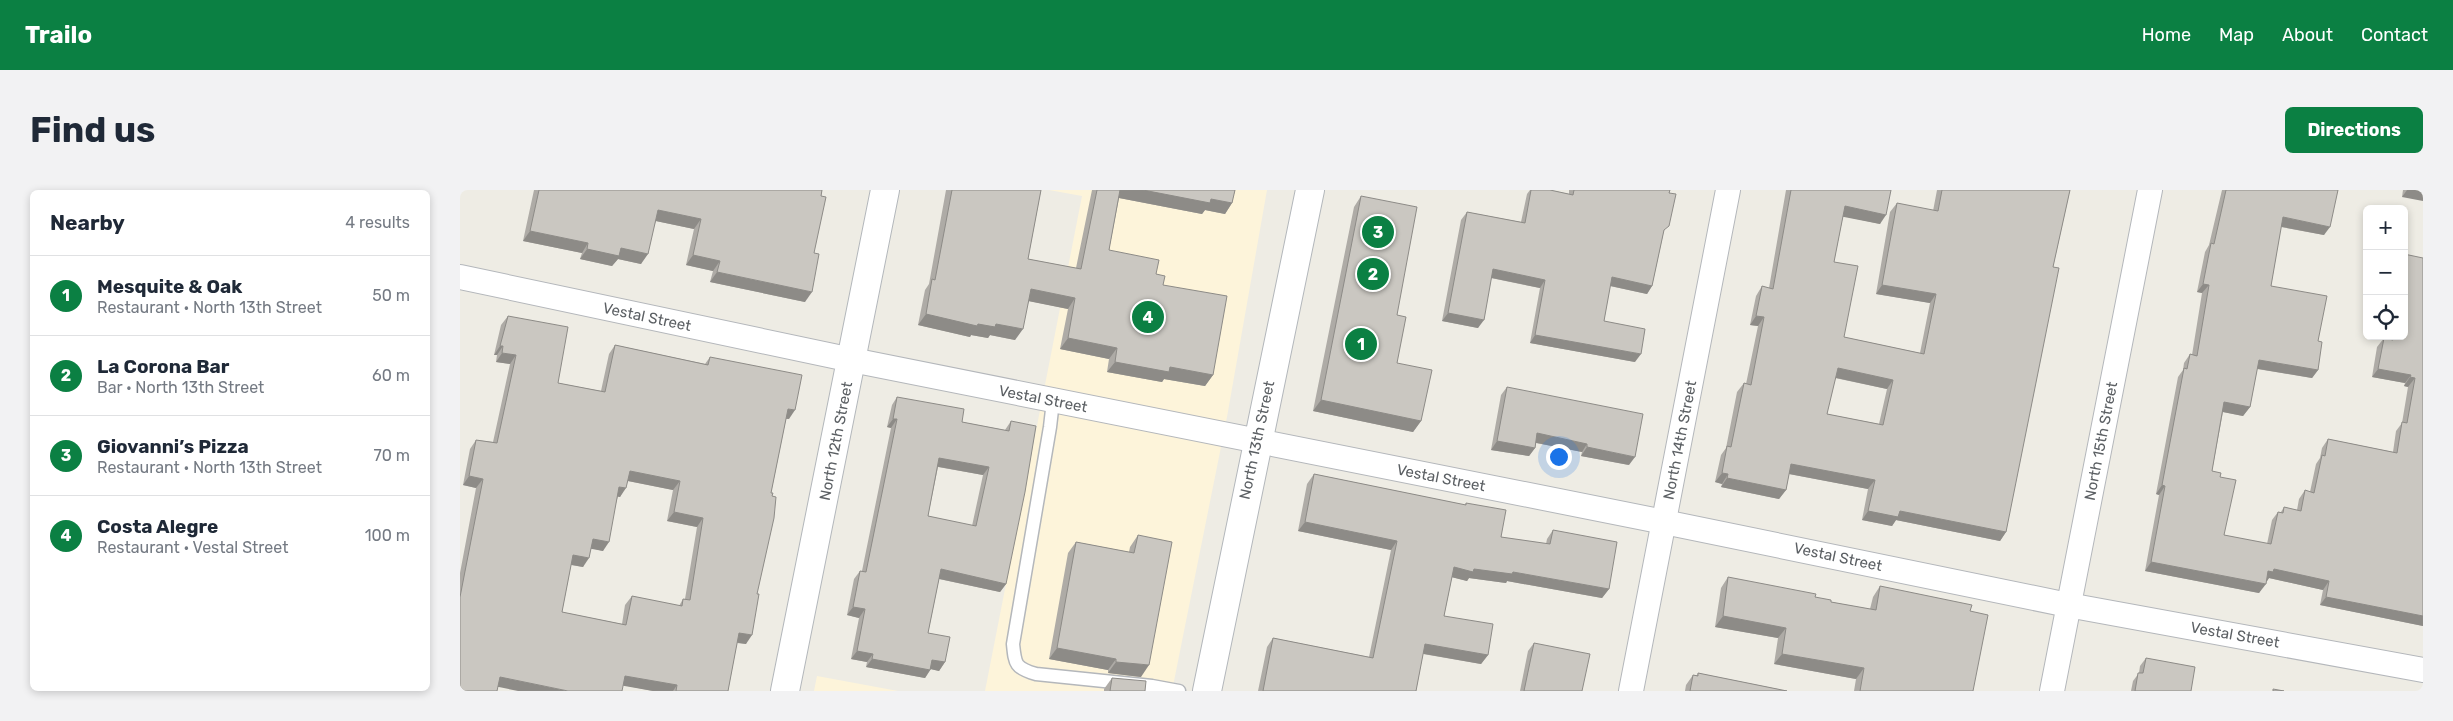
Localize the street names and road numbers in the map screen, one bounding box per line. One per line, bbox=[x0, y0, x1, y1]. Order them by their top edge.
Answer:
street label: Vestal Street bbox=[601, 299, 693, 335]
street label: North 13th Street bbox=[1236, 379, 1278, 501]
street label: North 14th Street bbox=[1660, 379, 1700, 501]
street label: North 12th Street bbox=[816, 380, 856, 502]
street label: North 15th Street bbox=[2081, 380, 2121, 502]
street label: Vestal Street bbox=[997, 382, 1089, 416]
street label: Vestal Street bbox=[1395, 461, 1487, 495]
street label: Vestal Street bbox=[1792, 539, 1884, 575]
street label: Vestal Street bbox=[2189, 618, 2281, 652]

